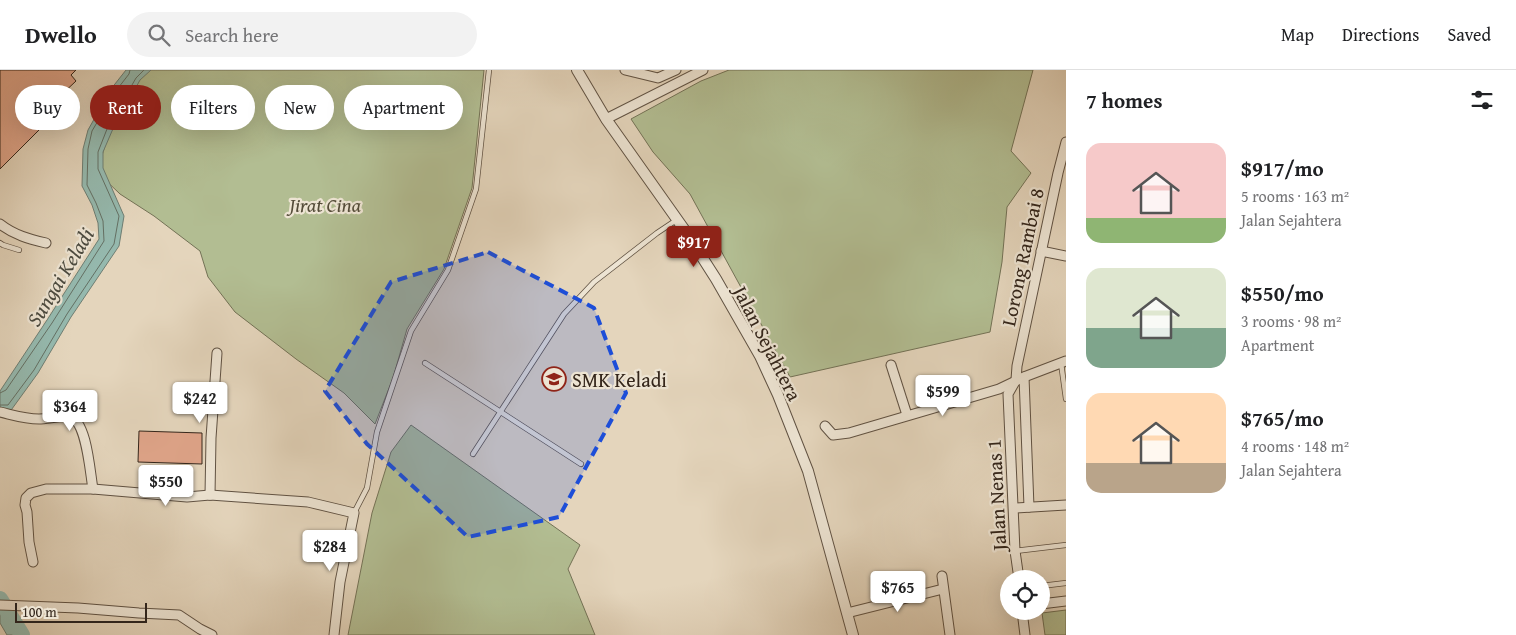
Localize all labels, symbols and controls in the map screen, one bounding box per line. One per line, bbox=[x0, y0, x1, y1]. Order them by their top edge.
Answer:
search box bbox=[127, 12, 477, 57]
text: Dwello bbox=[25, 17, 97, 52]
icon: search bbox=[145, 21, 173, 49]
text: Search here bbox=[185, 21, 279, 49]
text: Map bbox=[1281, 21, 1314, 48]
text: Directions bbox=[1342, 21, 1419, 48]
text: Saved bbox=[1447, 21, 1491, 48]
chip: Buy bbox=[15, 85, 80, 130]
chip: Rent bbox=[90, 85, 161, 130]
chip: Filters bbox=[171, 85, 255, 130]
chip: New bbox=[265, 85, 334, 130]
chip: Apartment bbox=[344, 85, 463, 130]
text: 7 homes bbox=[1086, 85, 1162, 116]
icon: filters bbox=[1468, 86, 1496, 114]
text: $917/mo bbox=[1241, 153, 1324, 184]
icon: home bbox=[1126, 163, 1186, 223]
text: 5 rooms · 163 m² bbox=[1241, 184, 1349, 208]
street label: Lorong Rambai 8 bbox=[993, 185, 1051, 329]
park label: Jirat Cina bbox=[286, 190, 362, 219]
text: Jalan Sejahtera bbox=[1241, 208, 1341, 232]
water label: Sungai Keladi bbox=[18, 221, 102, 332]
pin: $917 bbox=[664, 226, 724, 268]
text: $917 bbox=[677, 230, 711, 254]
street label: Jalan Sejahtera bbox=[725, 278, 810, 406]
text: $550/mo bbox=[1241, 278, 1324, 309]
icon: home bbox=[1126, 288, 1186, 348]
text: 3 rooms · 98 m² bbox=[1241, 309, 1341, 333]
text: Apartment bbox=[1241, 333, 1314, 357]
place label: SMK Keladi bbox=[572, 365, 667, 394]
school or university icon: SMK Keladi bbox=[541, 366, 567, 392]
pin: $599 bbox=[913, 374, 973, 417]
text: $599 bbox=[926, 379, 960, 403]
pin: $242 bbox=[170, 382, 230, 424]
text: $242 bbox=[183, 386, 217, 410]
pin: $364 bbox=[40, 390, 100, 432]
text: $364 bbox=[53, 394, 87, 418]
text: $765/mo bbox=[1241, 403, 1324, 434]
icon: home bbox=[1126, 413, 1186, 473]
text: 4 rooms · 148 m² bbox=[1241, 434, 1349, 458]
street label: Jalan Nenas 1 bbox=[979, 439, 1014, 554]
text: Jalan Sejahtera bbox=[1241, 458, 1341, 482]
pin: $550 bbox=[136, 464, 196, 507]
text: $550 bbox=[149, 469, 183, 493]
pin: $284 bbox=[300, 530, 360, 572]
text: $284 bbox=[313, 534, 347, 558]
pin: $765 bbox=[868, 570, 928, 613]
map controls bbox=[1000, 570, 1050, 620]
button: locate bbox=[1000, 570, 1050, 620]
text: $765 bbox=[881, 575, 915, 599]
scale bar bbox=[15, 600, 148, 623]
text: 100 m bbox=[22, 602, 57, 622]

